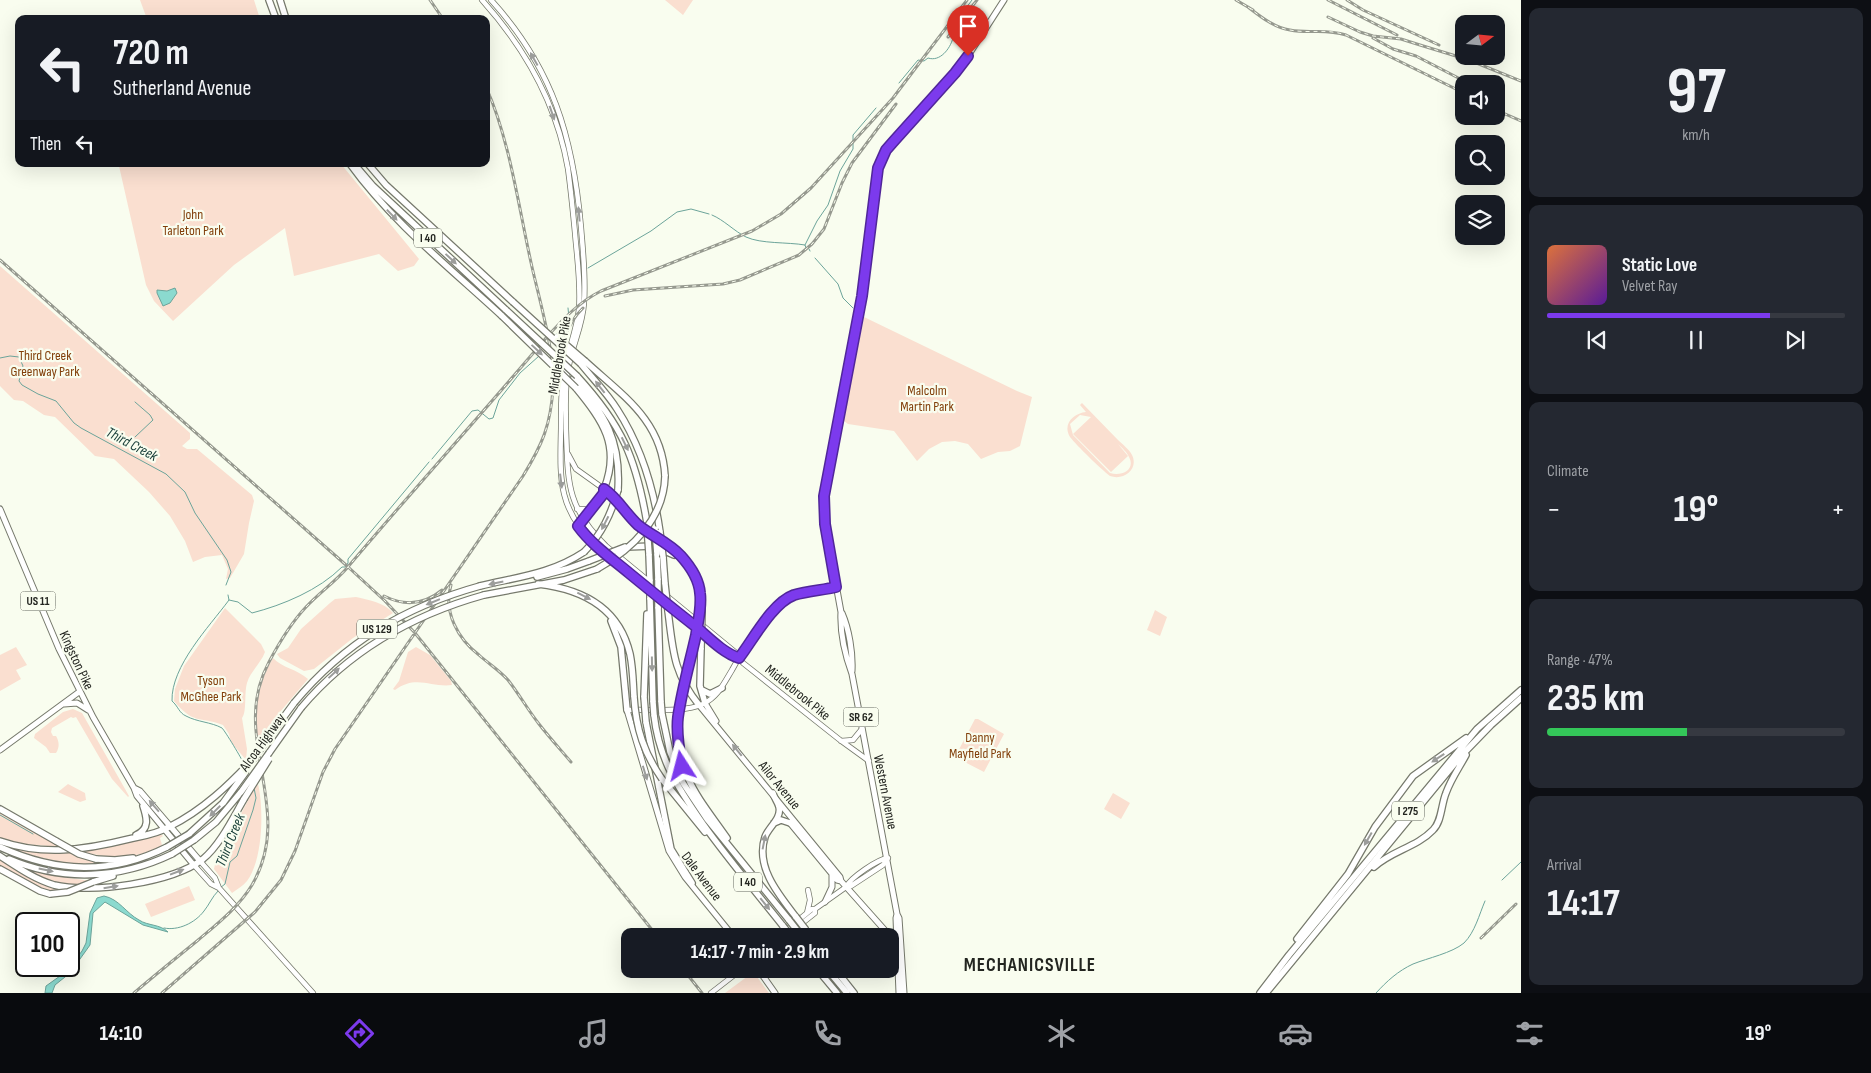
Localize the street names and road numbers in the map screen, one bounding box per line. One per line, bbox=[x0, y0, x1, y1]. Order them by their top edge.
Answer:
road number: I 40 bbox=[414, 228, 442, 248]
street label: Middlebrook Pike bbox=[544, 315, 575, 395]
road number: US 11 bbox=[20, 592, 56, 610]
road number: US 129 bbox=[357, 620, 397, 638]
street label: Kingston Pike bbox=[56, 628, 98, 692]
street label: Middlebrook Pike bbox=[762, 661, 834, 724]
road number: SR 62 bbox=[844, 708, 878, 726]
street label: Alcoa Highway bbox=[235, 710, 289, 775]
street label: Western Avenue bbox=[870, 753, 901, 831]
street label: Ailor Avenue bbox=[754, 757, 804, 813]
road number: I 275 bbox=[1392, 801, 1424, 820]
street label: Dale Avenue bbox=[678, 848, 726, 904]
road number: I 40 bbox=[734, 872, 762, 892]

